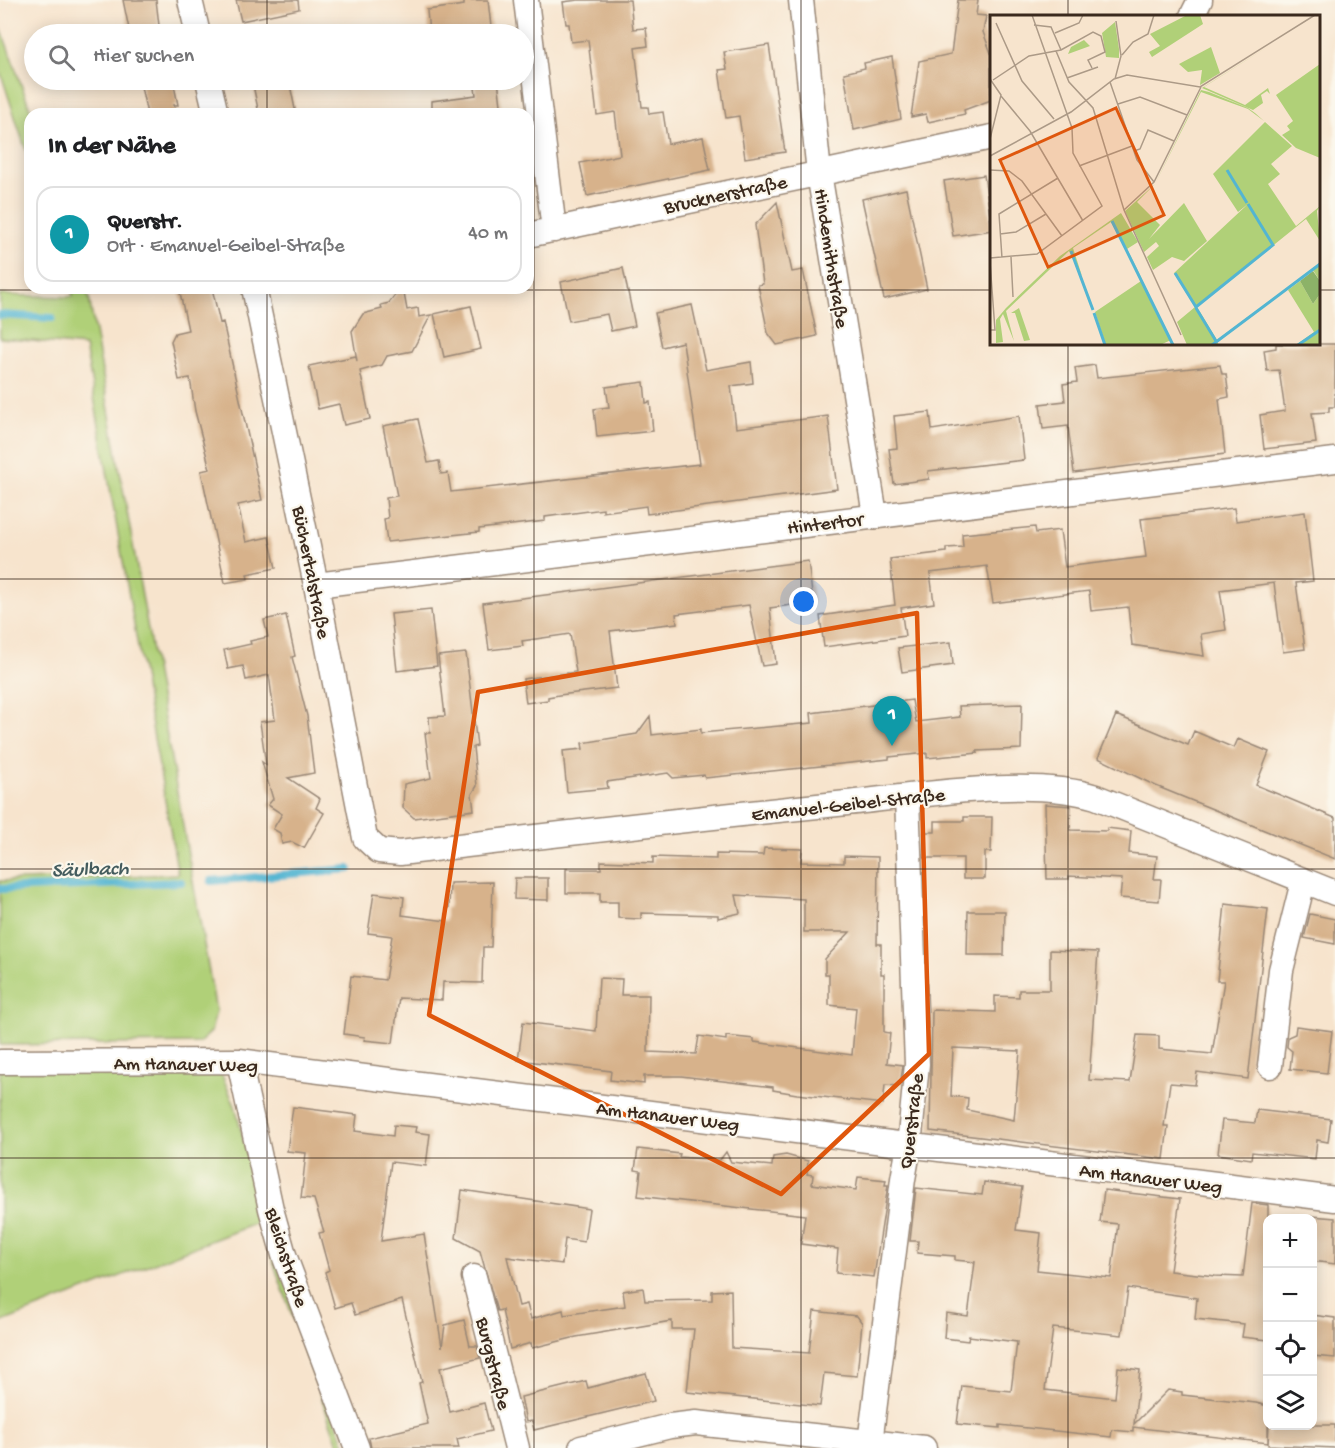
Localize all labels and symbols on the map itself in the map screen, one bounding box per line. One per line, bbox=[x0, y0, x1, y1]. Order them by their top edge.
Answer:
inset map bbox=[990, 15, 1320, 345]
street label: Brucknerstraße bbox=[661, 172, 790, 221]
street label: Hindemithstraße bbox=[807, 187, 852, 331]
street label: Büchertalstraße bbox=[285, 504, 334, 641]
street label: Hintertor bbox=[786, 509, 867, 542]
your location bbox=[789, 587, 818, 616]
pin: 1 bbox=[872, 696, 912, 746]
street label: Emanuel-Geibel-Straße bbox=[750, 785, 947, 828]
water label: Säulbach bbox=[51, 858, 130, 885]
street label: Am Hanauer Weg bbox=[114, 1054, 258, 1079]
street label: Querstraße bbox=[896, 1072, 931, 1171]
street label: Am Hanauer Weg bbox=[595, 1098, 740, 1139]
street label: Am Hanauer Weg bbox=[1078, 1160, 1223, 1201]
street label: Bleichstraße bbox=[258, 1205, 312, 1311]
street label: Burgstraße bbox=[469, 1314, 514, 1413]

